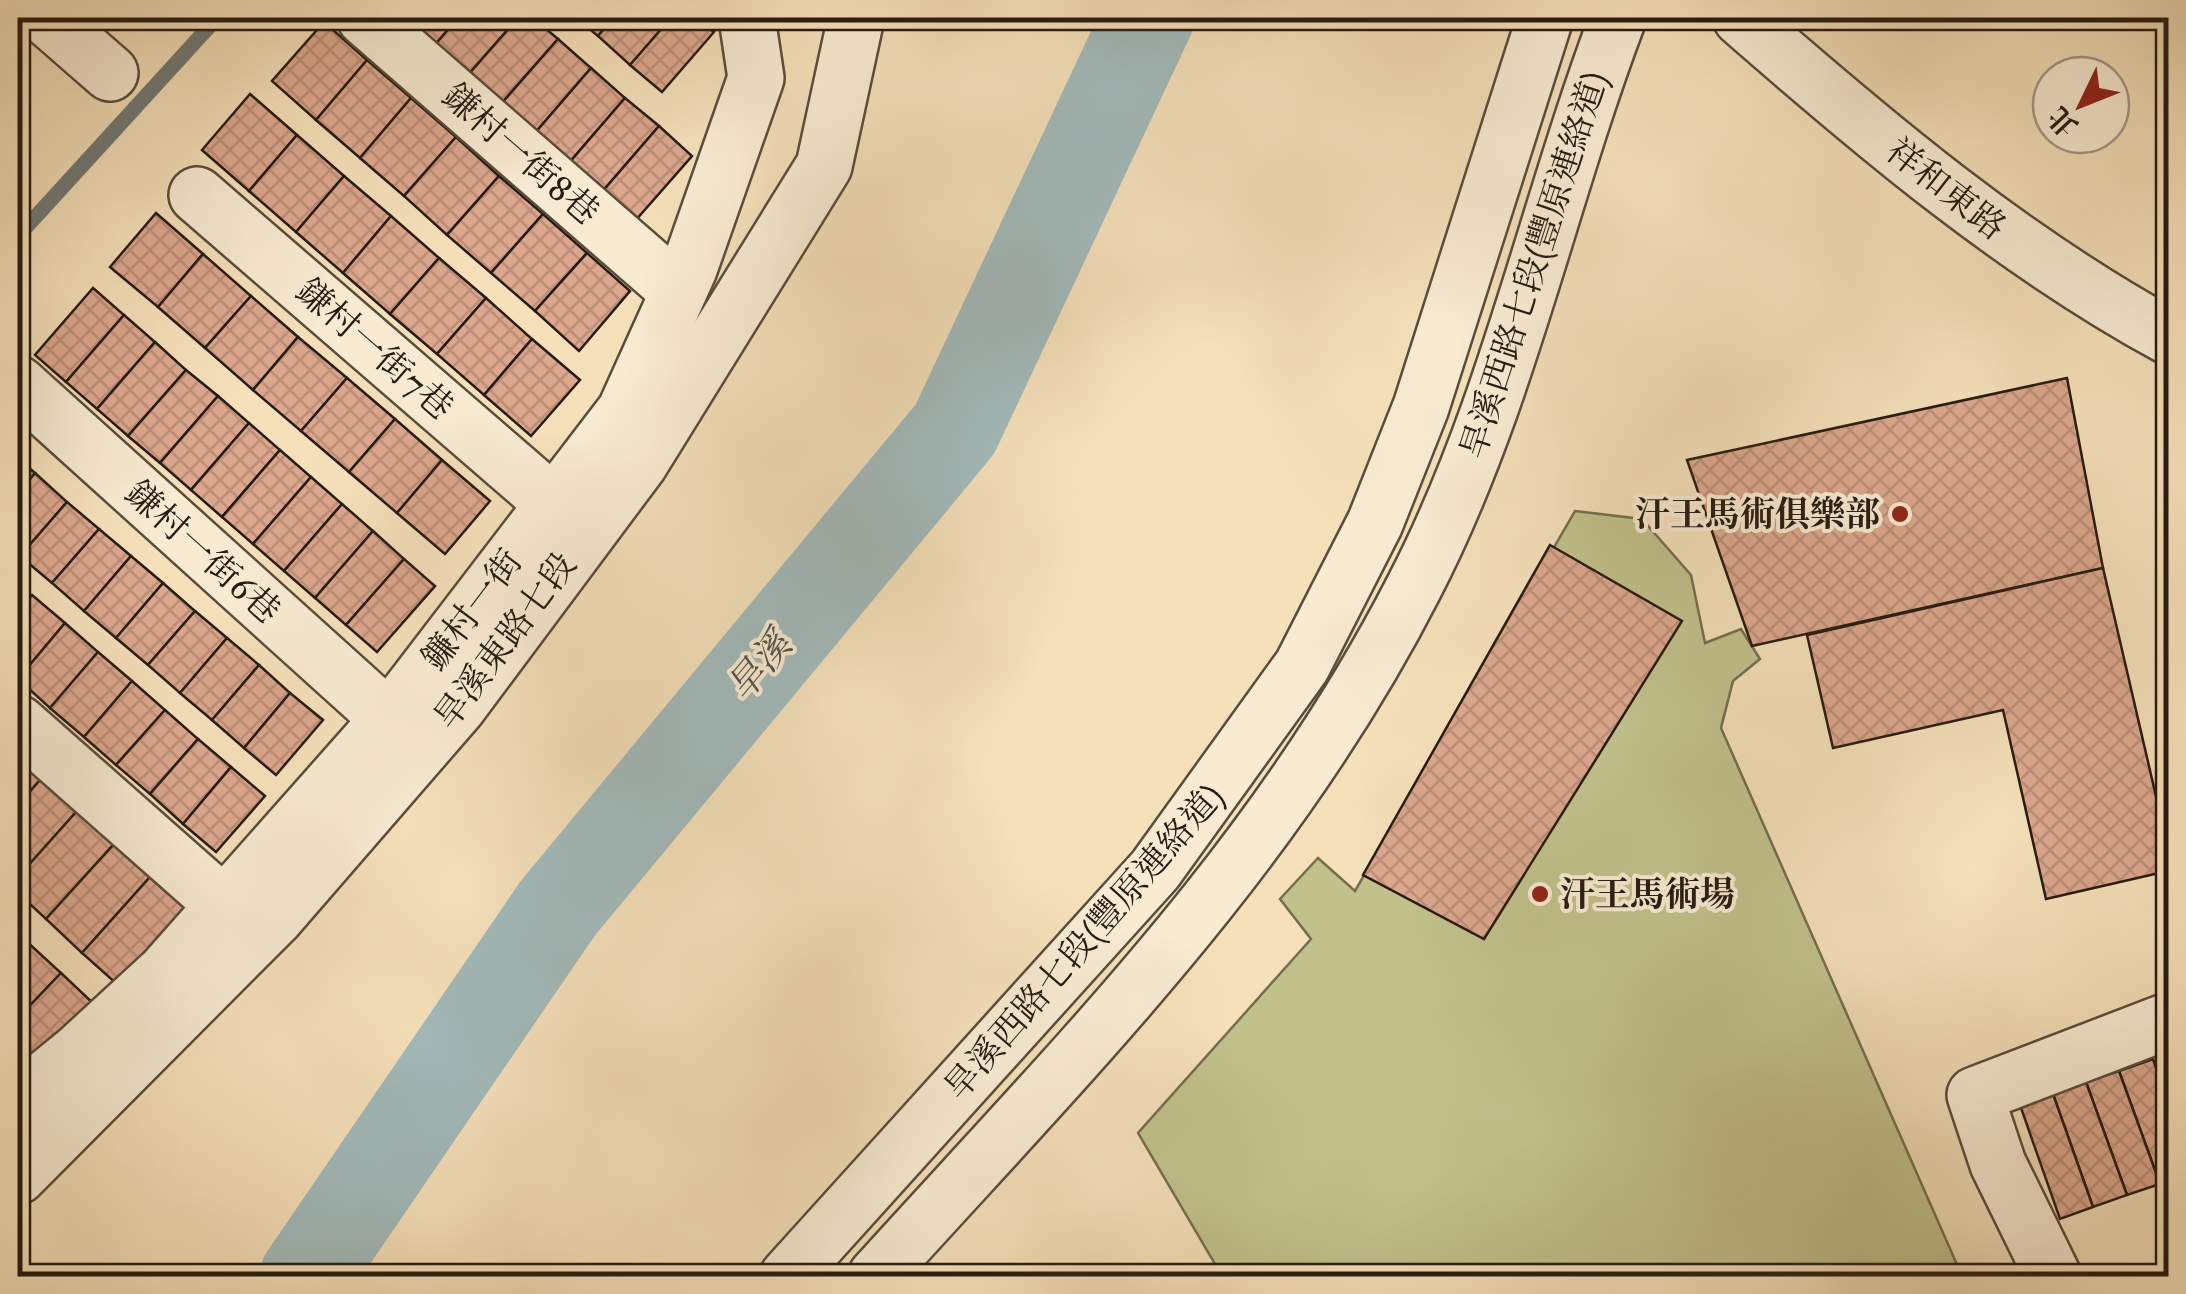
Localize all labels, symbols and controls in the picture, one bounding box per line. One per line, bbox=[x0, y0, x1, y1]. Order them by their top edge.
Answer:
north arrow bbox=[2031, 55, 2131, 155]
street label: 旱溪西路七段(豐原連絡道) bbox=[1451, 66, 1617, 464]
street label: 鎌村一街8巷 bbox=[434, 74, 608, 234]
text: 北 bbox=[2041, 100, 2085, 144]
street label: 祥和東路 bbox=[1878, 129, 2014, 249]
street label: 鎌村一街7巷 bbox=[288, 269, 462, 429]
street label: 鎌村一街6巷 bbox=[117, 471, 289, 633]
place label: 汗王馬術俱樂部 bbox=[1635, 493, 1880, 536]
marker: 汗王馬術俱樂部 bbox=[1889, 503, 1911, 525]
street label: 鐮村一街 bbox=[413, 541, 531, 679]
street label: 旱溪東路七段 bbox=[425, 544, 585, 738]
water label: 旱溪 bbox=[717, 619, 804, 710]
street label: 旱溪西路七段(豐原連絡道) bbox=[935, 775, 1233, 1109]
place label: 汗王馬術場 bbox=[1560, 873, 1735, 916]
marker: 汗王馬術場 bbox=[1529, 883, 1551, 905]

